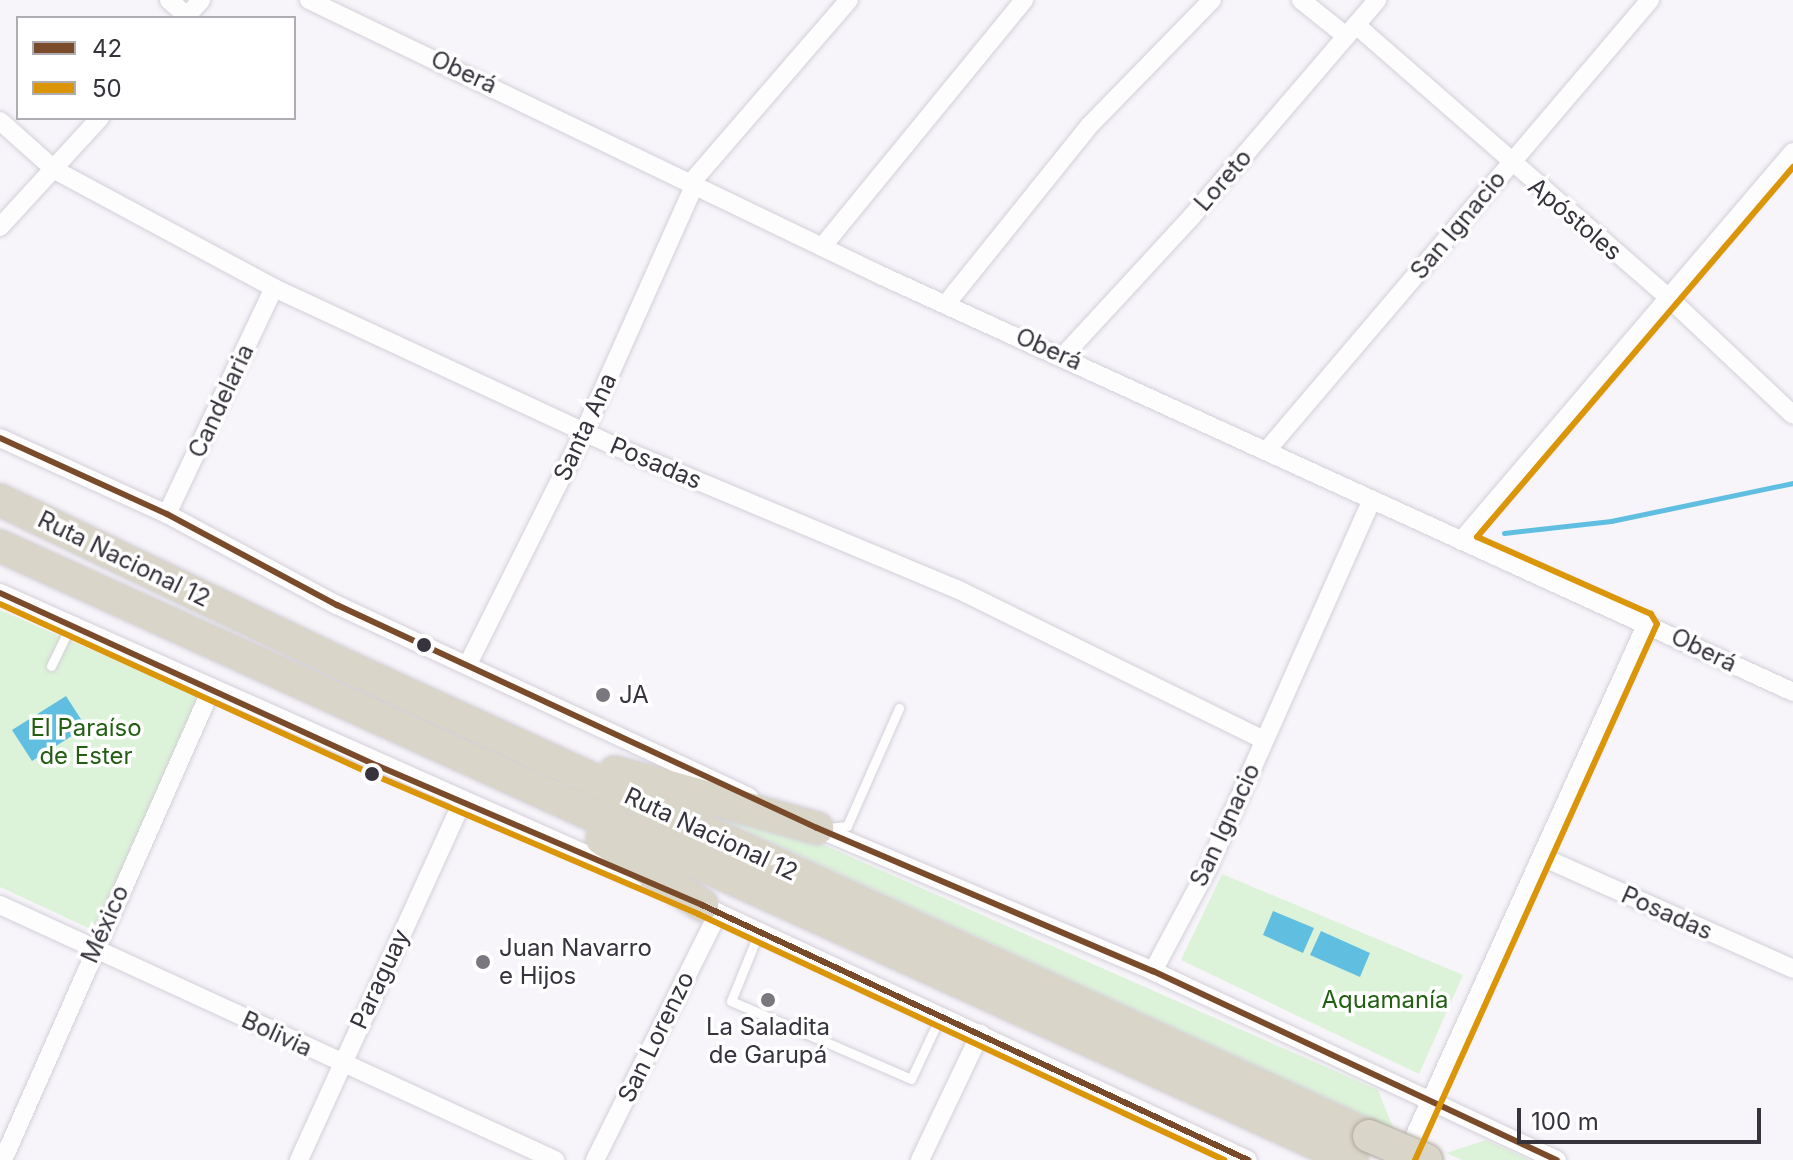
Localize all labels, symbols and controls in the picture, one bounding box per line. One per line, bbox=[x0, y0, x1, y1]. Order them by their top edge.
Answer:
legend bbox=[16, 16, 296, 120]
text: 42 bbox=[92, 34, 122, 63]
street label: Oberá bbox=[426, 44, 502, 100]
text: 50 bbox=[92, 74, 122, 103]
street label: Loreto bbox=[1188, 143, 1258, 217]
street label: San Ignacio bbox=[1404, 165, 1512, 285]
street label: Apóstoles bbox=[1523, 172, 1627, 266]
street label: Oberá bbox=[1011, 322, 1087, 376]
street label: Candelaria bbox=[182, 340, 260, 462]
street label: Santa Ana bbox=[548, 369, 622, 485]
street label: Posadas bbox=[606, 431, 706, 495]
street label: Ruta Nacional 12 bbox=[33, 505, 215, 613]
street label: Oberá bbox=[1666, 622, 1742, 678]
unlabelled marker bbox=[416, 637, 432, 653]
place label: JA bbox=[619, 681, 649, 709]
marker: JA bbox=[594, 686, 612, 704]
park label: El Paraíso de Ester bbox=[30, 714, 142, 770]
street label: San Ignacio bbox=[1184, 759, 1266, 891]
unlabelled marker bbox=[364, 766, 380, 782]
street label: Ruta Nacional 12 bbox=[620, 781, 802, 887]
street label: Posadas bbox=[1617, 880, 1717, 946]
street label: México bbox=[75, 881, 135, 967]
street label: Paraguay bbox=[344, 924, 416, 1034]
place label: Juan Navarro e Hijos bbox=[499, 934, 652, 990]
marker: Juan Navarro e Hijos bbox=[474, 953, 492, 971]
street label: San Lorenzo bbox=[612, 967, 700, 1107]
park label: Aquamanía bbox=[1322, 986, 1448, 1014]
marker: La Saladita de Garupá bbox=[759, 991, 777, 1009]
street label: Bolivia bbox=[237, 1005, 317, 1063]
place label: La Saladita de Garupá bbox=[706, 1013, 830, 1069]
scale bar bbox=[1521, 1092, 1765, 1142]
text: 100 m bbox=[1531, 1107, 1599, 1136]

